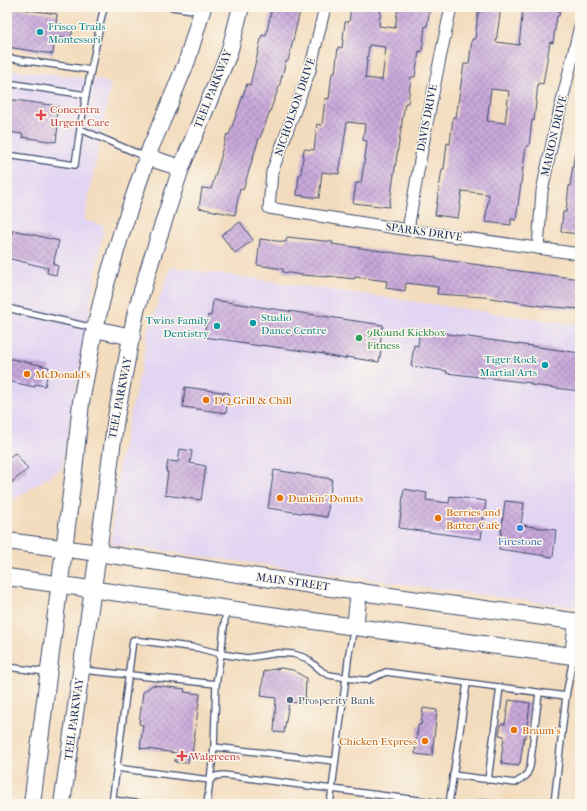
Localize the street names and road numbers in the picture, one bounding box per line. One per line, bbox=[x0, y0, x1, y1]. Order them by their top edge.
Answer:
street label: TEEL PARKWAY bbox=[191, 47, 235, 130]
street label: NICHOLSON DRIVE bbox=[272, 56, 318, 158]
street label: DAVIS DRIVE bbox=[414, 83, 440, 153]
street label: MARION DRIVE bbox=[538, 94, 570, 178]
street label: SPARKS DRIVE bbox=[385, 220, 464, 244]
street label: TEEL PARKWAY bbox=[106, 355, 134, 440]
street label: MAIN STREET bbox=[255, 570, 331, 594]
street label: TEEL PARKWAY bbox=[62, 676, 86, 761]

